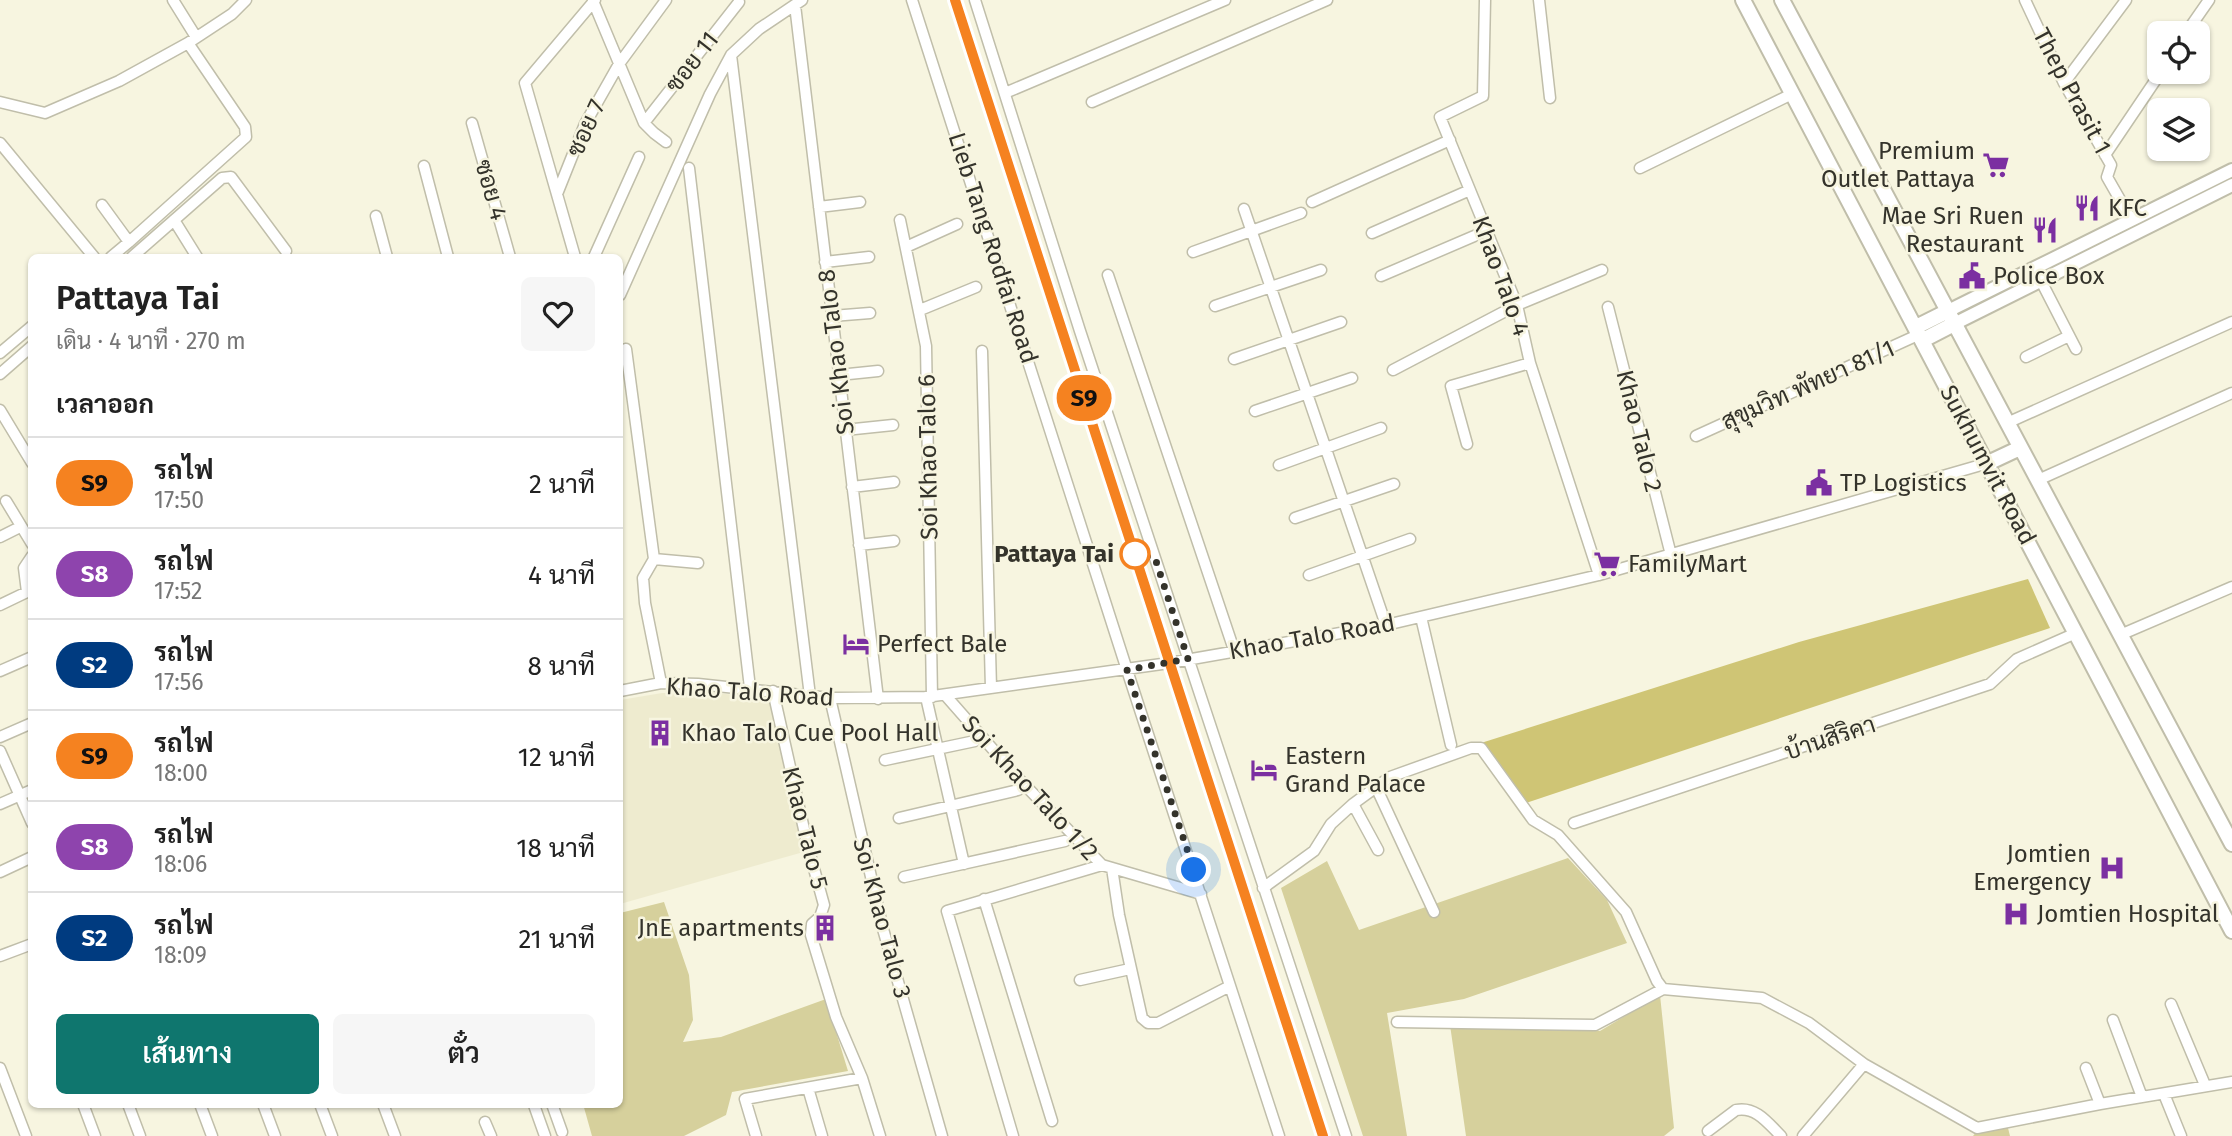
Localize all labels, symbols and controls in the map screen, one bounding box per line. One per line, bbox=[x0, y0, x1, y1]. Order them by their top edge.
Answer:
map controls bbox=[2147, 21, 2210, 161]
button: locate bbox=[2147, 21, 2210, 84]
street label: Thep Prasit 1 bbox=[2027, 23, 2117, 159]
street label: ซอย 11 bbox=[660, 26, 724, 98]
street label: ซอย 7 bbox=[561, 95, 611, 161]
button: layers bbox=[2147, 98, 2210, 161]
street label: Lieb Tang Rodfai Road bbox=[942, 129, 1044, 367]
place label: Premium Outlet Pattaya bbox=[1821, 137, 1975, 193]
supermarket icon: Premium Outlet Pattaya bbox=[1981, 150, 2011, 180]
street label: ซอย 4 bbox=[469, 156, 513, 224]
restaurant icon: KFC bbox=[2072, 193, 2102, 223]
place label: KFC bbox=[2108, 194, 2147, 222]
place label: Mae Sri Ruen Restaurant bbox=[1882, 202, 2024, 258]
street label: Khao Talo 4 bbox=[1466, 212, 1536, 340]
restaurant icon: Mae Sri Ruen Restaurant bbox=[2030, 215, 2060, 245]
public building icon: Police Box bbox=[1957, 261, 1987, 291]
place label: Police Box bbox=[1993, 262, 2105, 290]
street label: Soi Khao Talo 8 bbox=[812, 268, 860, 436]
button: heart bbox=[521, 277, 595, 351]
text: Pattaya Tai bbox=[56, 278, 220, 318]
text: เดิน · 4 นาที · 270 m bbox=[56, 327, 246, 355]
street label: สุขุมวิท พัทยา 81/1 bbox=[1717, 334, 1900, 438]
street label: Khao Talo 2 bbox=[1610, 367, 1668, 495]
street label: Soi Khao Talo 6 bbox=[913, 374, 943, 540]
line badge: S9 bbox=[1052, 375, 1116, 421]
street label: Sukhumvit Road bbox=[1934, 380, 2042, 550]
text: S9 bbox=[1071, 384, 1097, 412]
text: เวลาออก bbox=[56, 389, 154, 420]
text: รถไฟ bbox=[154, 455, 213, 486]
public building icon: TP Logistics bbox=[1804, 468, 1834, 498]
text: S9 bbox=[81, 469, 108, 497]
text: 2 นาที bbox=[529, 469, 595, 500]
place label: TP Logistics bbox=[1840, 469, 1967, 497]
text: 17:50 bbox=[154, 486, 204, 514]
marker: Pattaya Tai bbox=[1120, 539, 1150, 569]
place label: Pattaya Tai bbox=[994, 540, 1114, 568]
text: รถไฟ bbox=[154, 546, 213, 577]
supermarket icon: FamilyMart bbox=[1592, 549, 1622, 579]
place label: FamilyMart bbox=[1628, 550, 1747, 578]
text: S8 bbox=[81, 560, 108, 588]
text: 4 นาที bbox=[528, 560, 595, 591]
text: 17:52 bbox=[154, 577, 202, 605]
street label: Khao Talo Road bbox=[1227, 609, 1397, 665]
hotel icon: Perfect Bale bbox=[841, 629, 871, 659]
place label: Perfect Bale bbox=[877, 630, 1007, 658]
text: รถไฟ bbox=[154, 637, 213, 668]
text: S2 bbox=[82, 651, 107, 679]
text: 8 นาที bbox=[528, 651, 595, 682]
text: 17:56 bbox=[154, 668, 204, 696]
street label: Khao Talo Road bbox=[665, 672, 835, 712]
street label: บ้านสิริคา bbox=[1781, 709, 1879, 766]
street label: Soi Khao Talo 1/2 bbox=[956, 710, 1104, 866]
building icon: Khao Talo Cue Pool Hall bbox=[645, 718, 675, 748]
place label: Khao Talo Cue Pool Hall bbox=[681, 719, 938, 747]
text: รถไฟ bbox=[154, 728, 213, 759]
text: S9 bbox=[81, 742, 108, 770]
text: 12 นาที bbox=[518, 742, 595, 773]
place label: Eastern Grand Palace bbox=[1285, 742, 1426, 798]
hotel icon: Eastern Grand Palace bbox=[1249, 755, 1279, 785]
text: 18:00 bbox=[154, 759, 208, 787]
street label: Khao Talo 5 bbox=[776, 764, 834, 892]
text: รถไฟ bbox=[154, 819, 213, 850]
text: S8 bbox=[81, 833, 108, 861]
text: 18 นาที bbox=[516, 833, 595, 864]
street label: Soi Khao Talo 3 bbox=[847, 835, 917, 1001]
place label: Jomtien Emergency bbox=[1973, 840, 2091, 896]
text: 18:06 bbox=[154, 850, 207, 878]
your location bbox=[1176, 852, 1211, 887]
hospital icon: Jomtien Emergency bbox=[2097, 853, 2127, 883]
hospital icon: Jomtien Hospital bbox=[2001, 899, 2031, 929]
place label: Jomtien Hospital bbox=[2037, 900, 2219, 928]
text: รถไฟ bbox=[154, 910, 213, 941]
building icon: JnE apartments bbox=[810, 913, 840, 943]
place label: JnE apartments bbox=[638, 914, 804, 942]
text: S2 bbox=[82, 924, 107, 952]
text: 21 นาที bbox=[518, 924, 595, 955]
text: 18:09 bbox=[154, 941, 207, 969]
button: เส้นทาง bbox=[56, 1014, 319, 1094]
button: ตั๋ว bbox=[333, 1014, 595, 1094]

